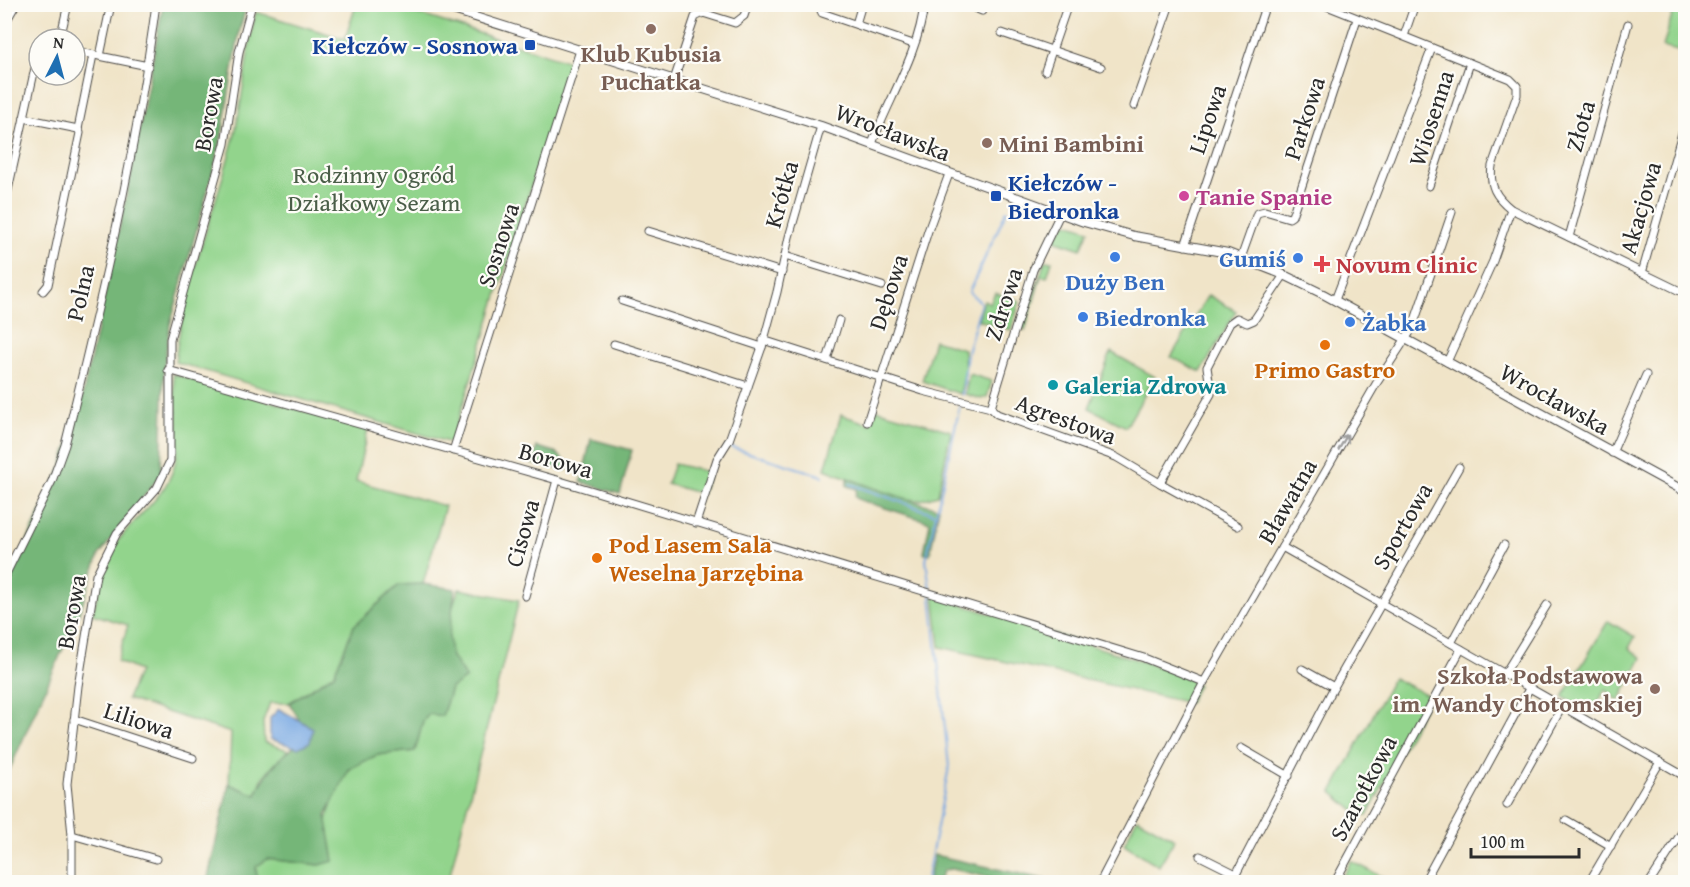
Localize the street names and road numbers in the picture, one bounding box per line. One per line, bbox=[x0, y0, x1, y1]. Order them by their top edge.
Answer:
street label: Wiosenna bbox=[1399, 65, 1463, 170]
street label: Parkowa bbox=[1274, 71, 1334, 164]
street label: Borowa bbox=[184, 73, 232, 154]
street label: Lipowa bbox=[1179, 79, 1235, 158]
street label: Wrocławska bbox=[830, 94, 956, 170]
street label: Złota bbox=[1556, 96, 1604, 156]
street label: Krótka bbox=[755, 156, 807, 232]
street label: Akacjowa bbox=[1610, 157, 1670, 259]
street label: Sosnowa bbox=[468, 198, 528, 292]
street label: Dębowa bbox=[859, 249, 917, 335]
street label: Polna bbox=[57, 261, 104, 325]
street label: Zdrowa bbox=[975, 262, 1031, 345]
street label: Wrocławska bbox=[1494, 354, 1617, 444]
street label: Agrestowa bbox=[1011, 385, 1122, 454]
street label: Borowa bbox=[515, 433, 598, 487]
street label: Bławatna bbox=[1249, 451, 1326, 550]
street label: Sportowa bbox=[1363, 475, 1441, 576]
street label: Cisowa bbox=[496, 494, 549, 571]
street label: Borowa bbox=[47, 571, 95, 652]
street label: Liliowa bbox=[99, 692, 179, 748]
street label: Szarotkowa bbox=[1320, 728, 1406, 847]

